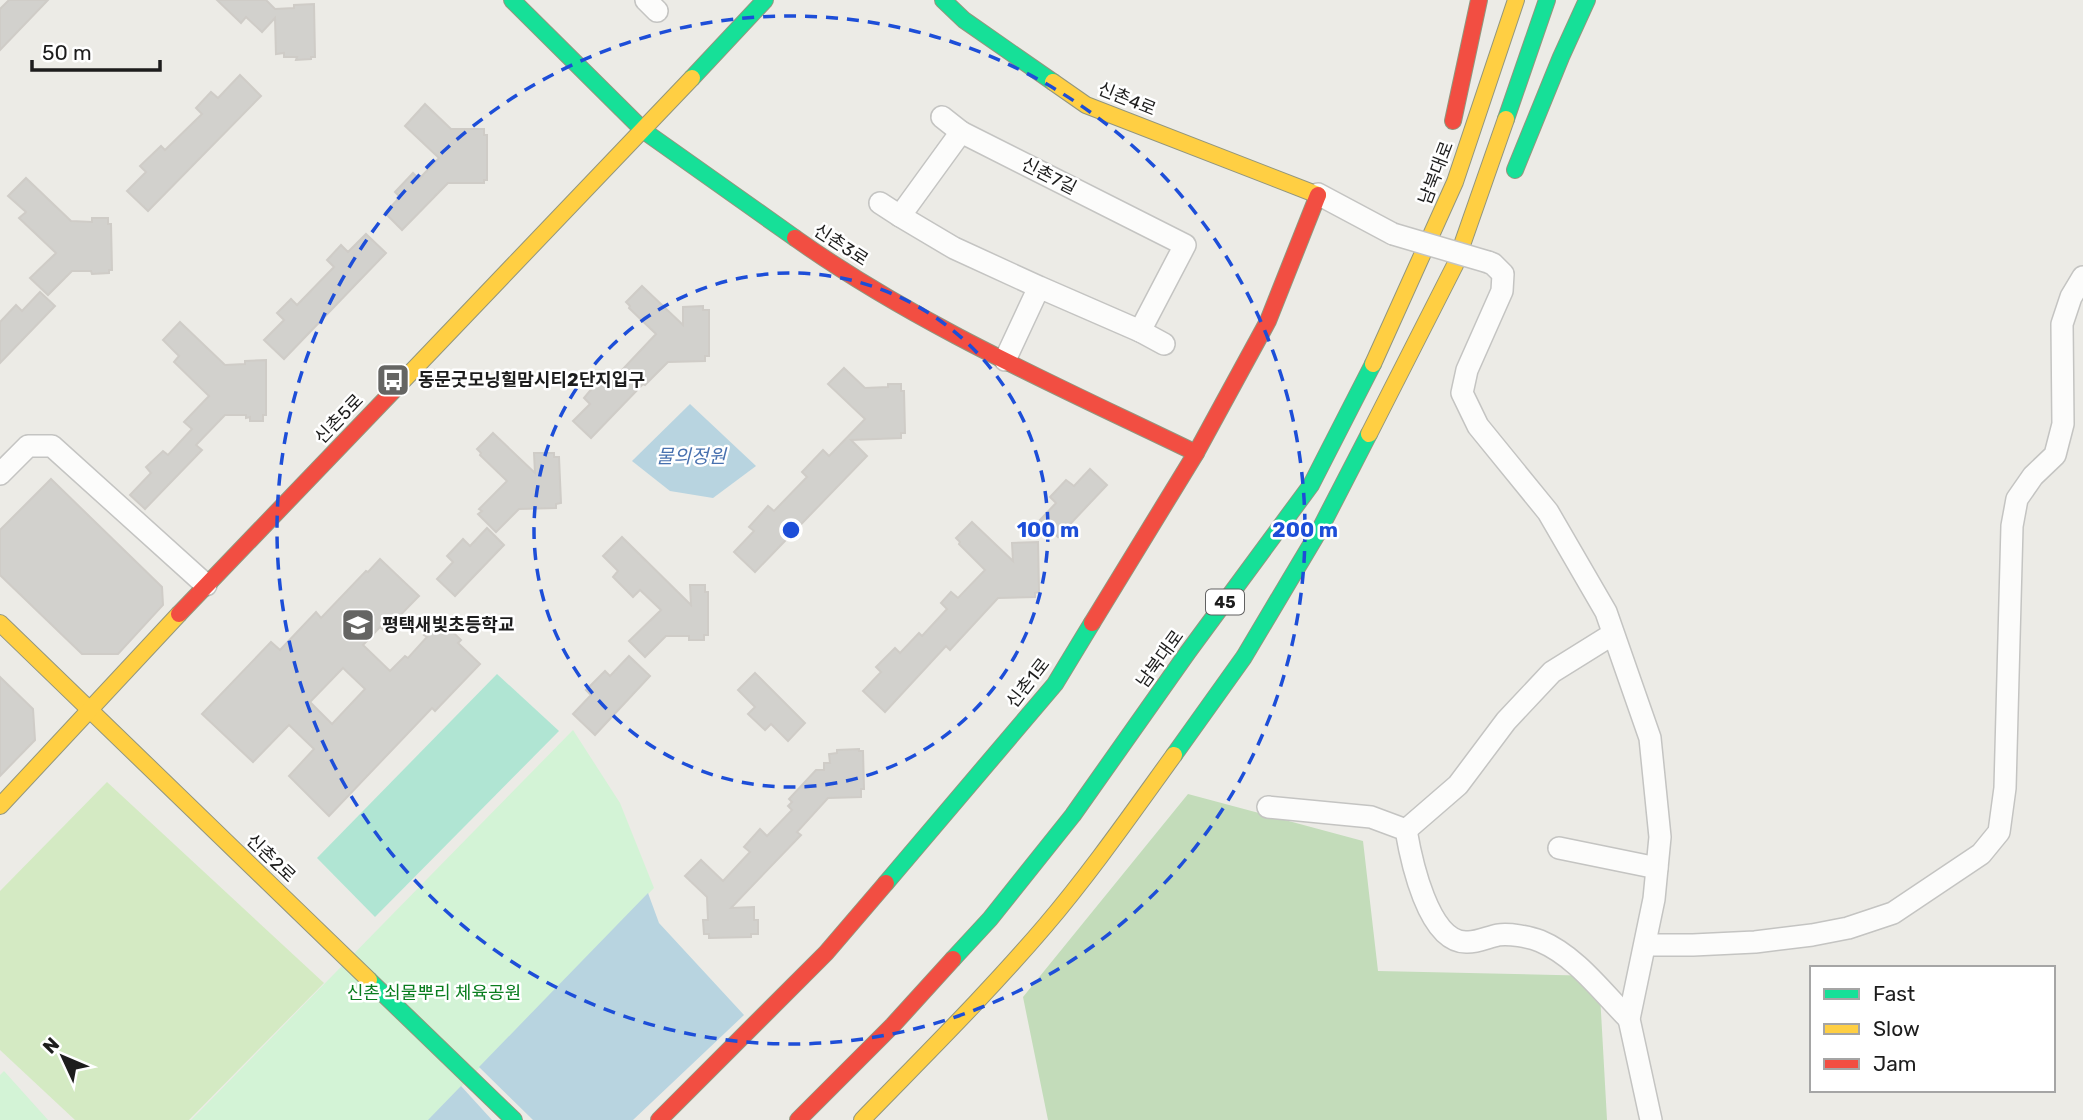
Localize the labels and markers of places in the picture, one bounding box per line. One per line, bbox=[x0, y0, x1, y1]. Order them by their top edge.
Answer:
bus stop icon: 동문굿모닝힐맘시티2단지입구 bbox=[374, 361, 412, 399]
place label: 동문굿모닝힐맘시티2단지입구 bbox=[418, 369, 645, 391]
centre of rings bbox=[779, 518, 803, 542]
school or university icon: 평택새빛초등학교 bbox=[339, 606, 377, 644]
place label: 평택새빛초등학교 bbox=[382, 614, 514, 636]

